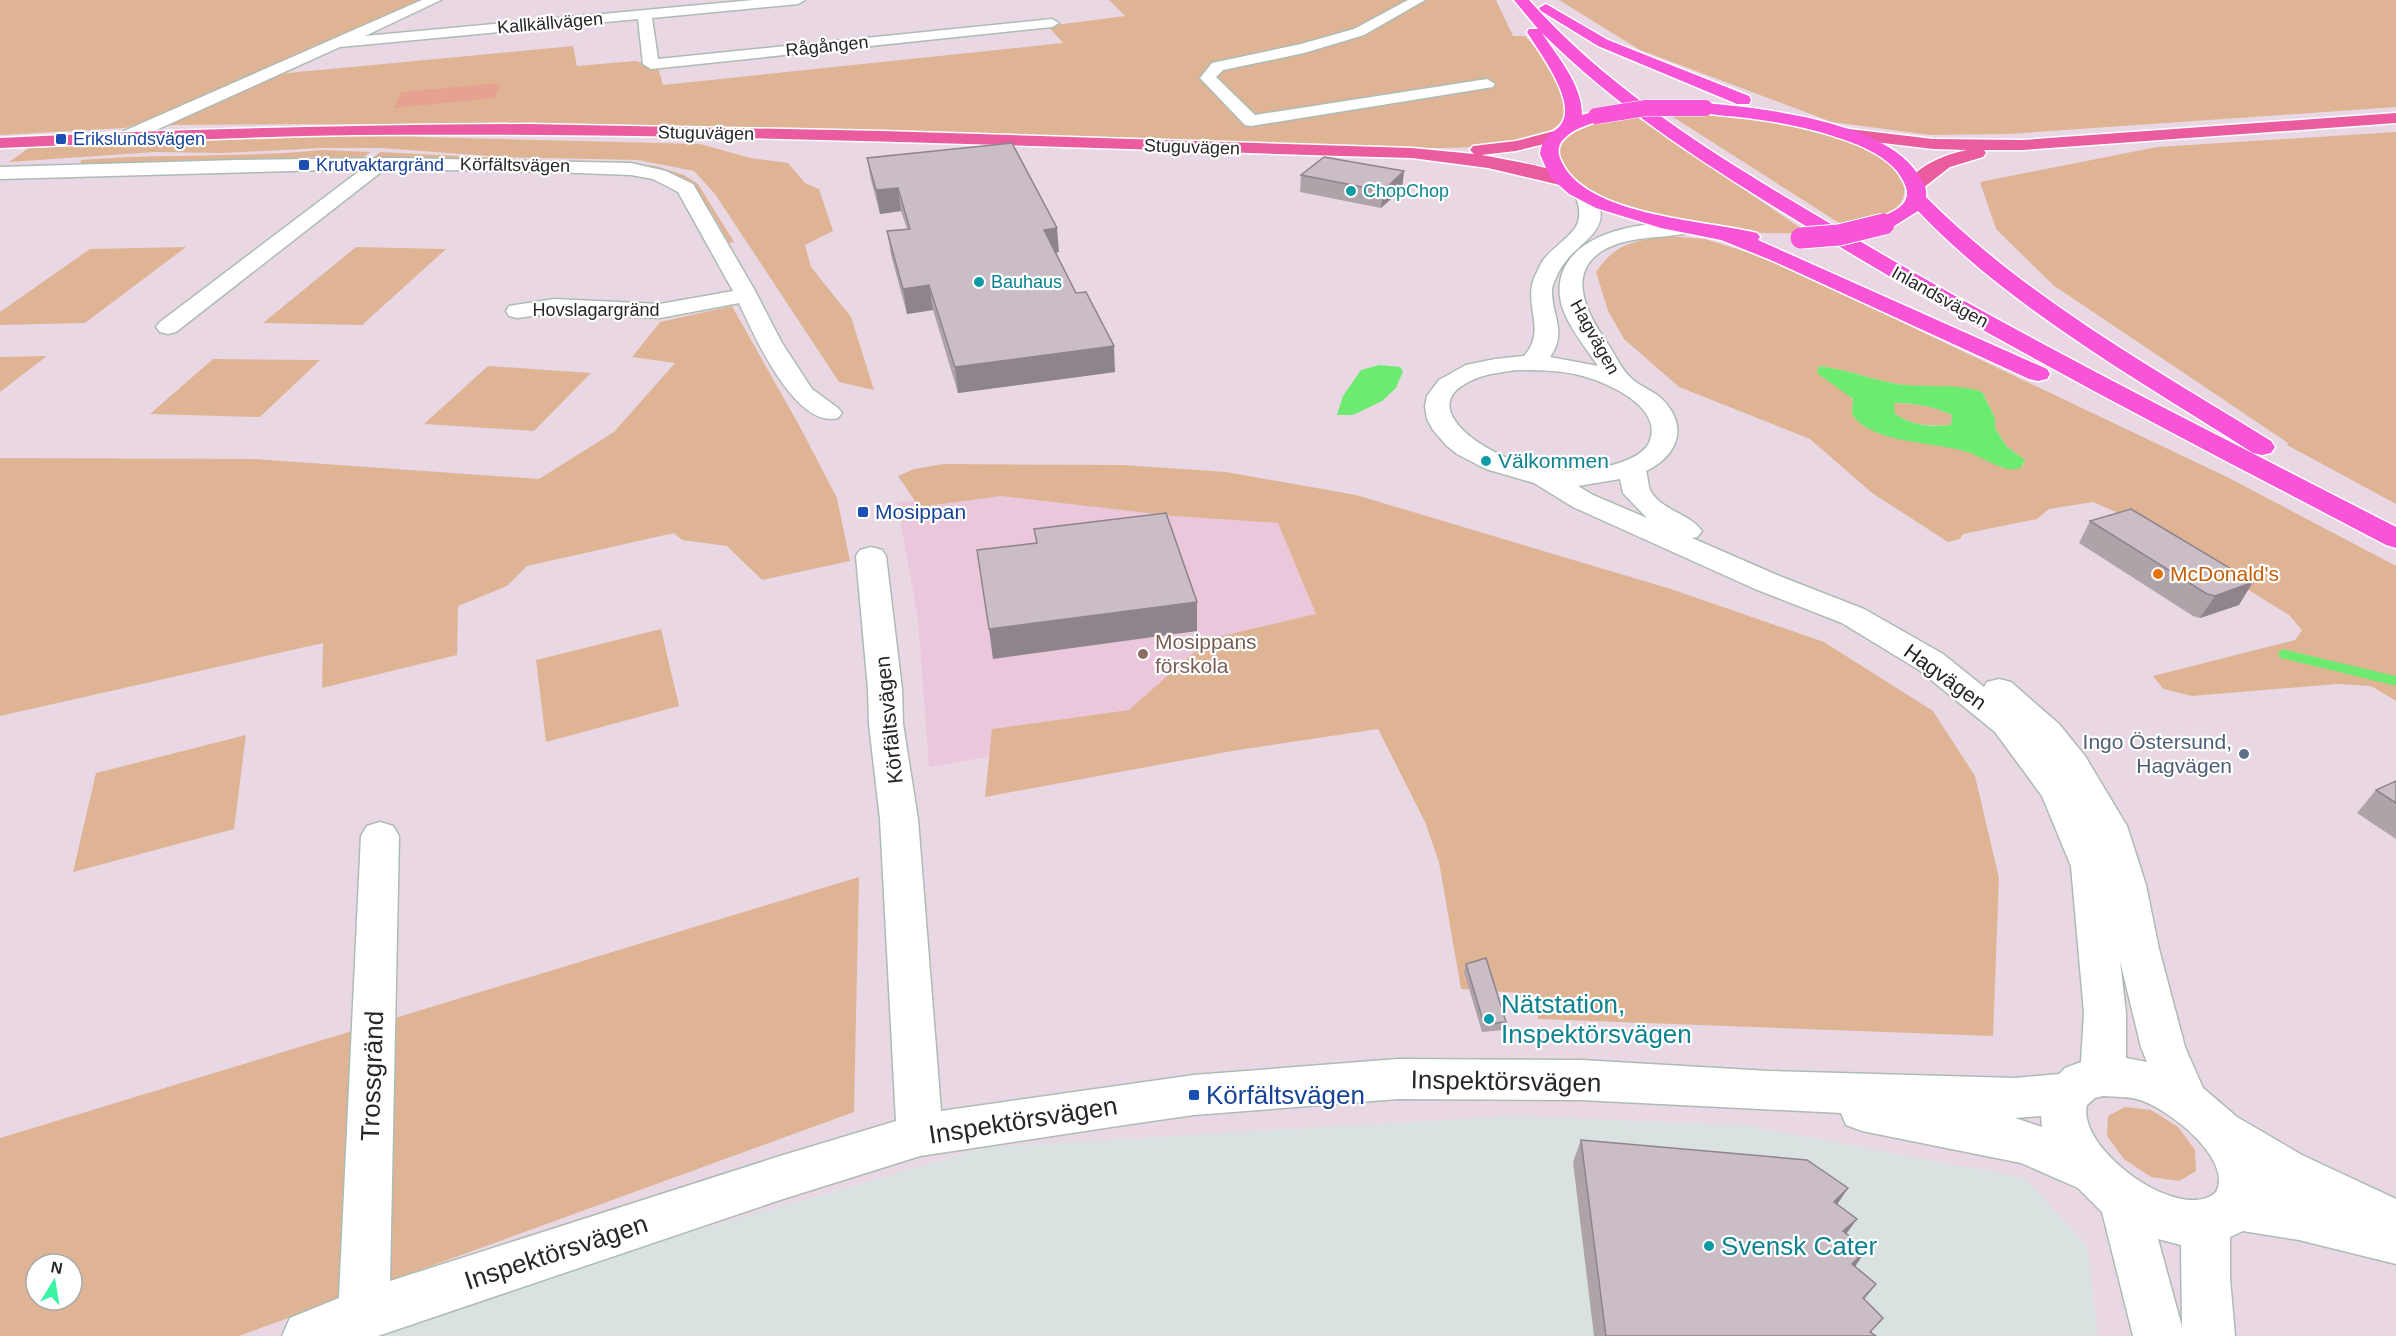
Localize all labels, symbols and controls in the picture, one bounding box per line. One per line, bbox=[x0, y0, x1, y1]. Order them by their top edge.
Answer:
street label: Kallkällvägen bbox=[496, 8, 604, 38]
street label: Rågången bbox=[785, 32, 869, 60]
street label: Stuguvägen bbox=[658, 122, 754, 144]
place label: Erikslundsvägen bbox=[73, 129, 205, 149]
marker: Erikslundsvägen bbox=[54, 132, 68, 146]
street label: Stuguvägen bbox=[1144, 135, 1240, 159]
street label: Körfältsvägen bbox=[460, 154, 570, 176]
place label: Krutvaktargränd bbox=[316, 155, 444, 175]
marker: Krutvaktargränd bbox=[297, 158, 311, 172]
place label: ChopChop bbox=[1363, 181, 1449, 201]
marker: ChopChop bbox=[1344, 184, 1358, 198]
street label: Inlandsvägen bbox=[1888, 262, 1992, 332]
place label: Bauhaus bbox=[991, 272, 1062, 292]
marker: Bauhaus bbox=[972, 275, 986, 289]
street label: Hagvägen bbox=[1566, 296, 1624, 378]
street label: Hovslagargränd bbox=[532, 300, 660, 320]
place label: Välkommen bbox=[1498, 449, 1609, 472]
marker: Välkommen bbox=[1479, 454, 1493, 468]
place label: Mosippan bbox=[875, 500, 966, 523]
marker: Mosippan bbox=[856, 505, 870, 519]
place label: McDonald's bbox=[2170, 562, 2279, 585]
marker: McDonald's bbox=[2151, 567, 2165, 581]
place label: Mosippans förskola bbox=[1155, 630, 1257, 677]
street label: Hagvägen bbox=[1900, 639, 1991, 714]
marker: Mosippans förskola bbox=[1136, 647, 1150, 661]
street label: Körfältsvägen bbox=[870, 655, 907, 785]
place label: Ingo Östersund, Hagvägen bbox=[2083, 730, 2232, 777]
marker: Ingo Östersund, Hagvägen bbox=[2237, 747, 2251, 761]
place label: Nätstation, Inspektörsvägen bbox=[1501, 989, 1692, 1049]
street label: Trossgränd bbox=[355, 1010, 389, 1142]
marker: Nätstation, Inspektörsvägen bbox=[1482, 1012, 1496, 1026]
street label: Inspektörsvägen bbox=[1410, 1064, 1602, 1098]
place label: Körfältsvägen bbox=[1206, 1080, 1365, 1110]
marker: Körfältsvägen bbox=[1187, 1088, 1201, 1102]
street label: Inspektörsvägen bbox=[926, 1090, 1120, 1150]
street label: Inspektörsvägen bbox=[461, 1208, 651, 1296]
place label: Svensk Cater bbox=[1721, 1231, 1877, 1261]
marker: Svensk Cater bbox=[1702, 1239, 1716, 1253]
north arrow bbox=[24, 1252, 84, 1312]
text: N bbox=[49, 1258, 64, 1277]

